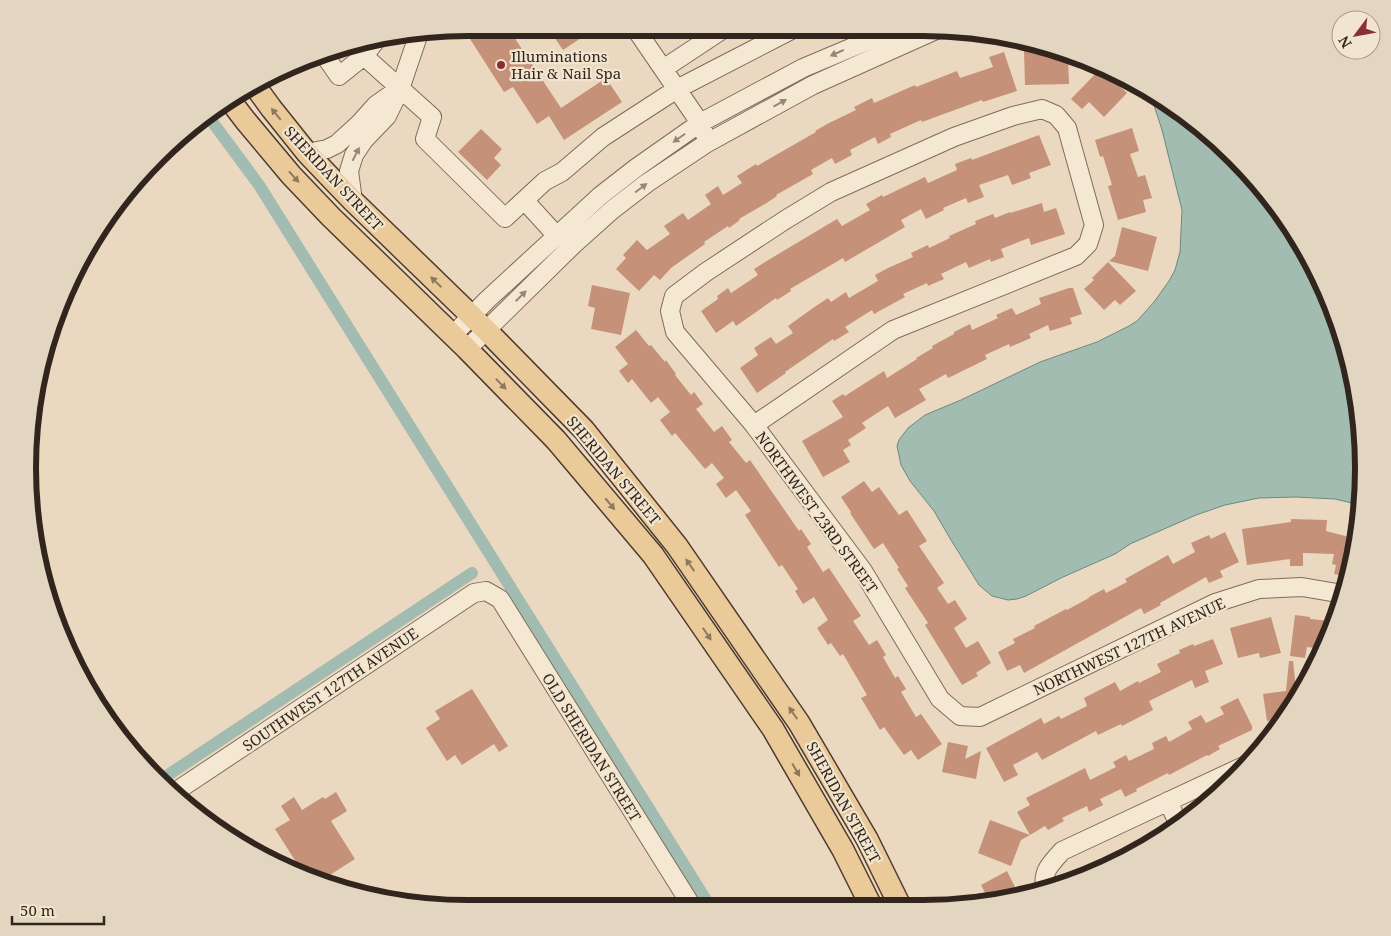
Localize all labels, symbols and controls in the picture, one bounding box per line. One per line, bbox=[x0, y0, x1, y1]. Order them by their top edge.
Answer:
north arrow bbox=[1331, 10, 1381, 60]
text: N bbox=[1334, 32, 1356, 52]
place label: Illuminations Hair & Nail Spa bbox=[511, 46, 621, 83]
one-way arrow bbox=[830, 49, 844, 57]
marker: Illuminations Hair & Nail Spa bbox=[495, 59, 507, 71]
one-way arrow bbox=[772, 99, 787, 107]
one-way arrow bbox=[270, 108, 281, 121]
street label: SHERIDAN STREET bbox=[280, 121, 388, 235]
one-way arrow bbox=[672, 133, 686, 143]
one-way arrow bbox=[352, 147, 360, 161]
one-way arrow bbox=[288, 170, 300, 182]
one-way arrow bbox=[634, 182, 647, 193]
one-way arrow bbox=[430, 276, 442, 288]
one-way arrow bbox=[514, 290, 526, 302]
one-way arrow bbox=[495, 378, 507, 390]
street label: SHERIDAN STREET bbox=[563, 411, 665, 529]
street label: NORTHWEST 23RD STREET bbox=[751, 427, 883, 597]
one-way arrow bbox=[605, 498, 616, 511]
one-way arrow bbox=[685, 558, 695, 572]
street label: NORTHWEST 127TH AVENUE bbox=[1030, 593, 1228, 699]
street label: SOUTHWEST 127TH AVENUE bbox=[238, 623, 422, 755]
one-way arrow bbox=[702, 627, 712, 641]
street label: OLD SHERIDAN STREET bbox=[538, 669, 646, 825]
one-way arrow bbox=[788, 706, 798, 720]
street label: SHERIDAN STREET bbox=[802, 738, 886, 866]
one-way arrow bbox=[792, 764, 801, 777]
scale bar bbox=[12, 894, 105, 926]
text: 50 m bbox=[20, 900, 55, 920]

